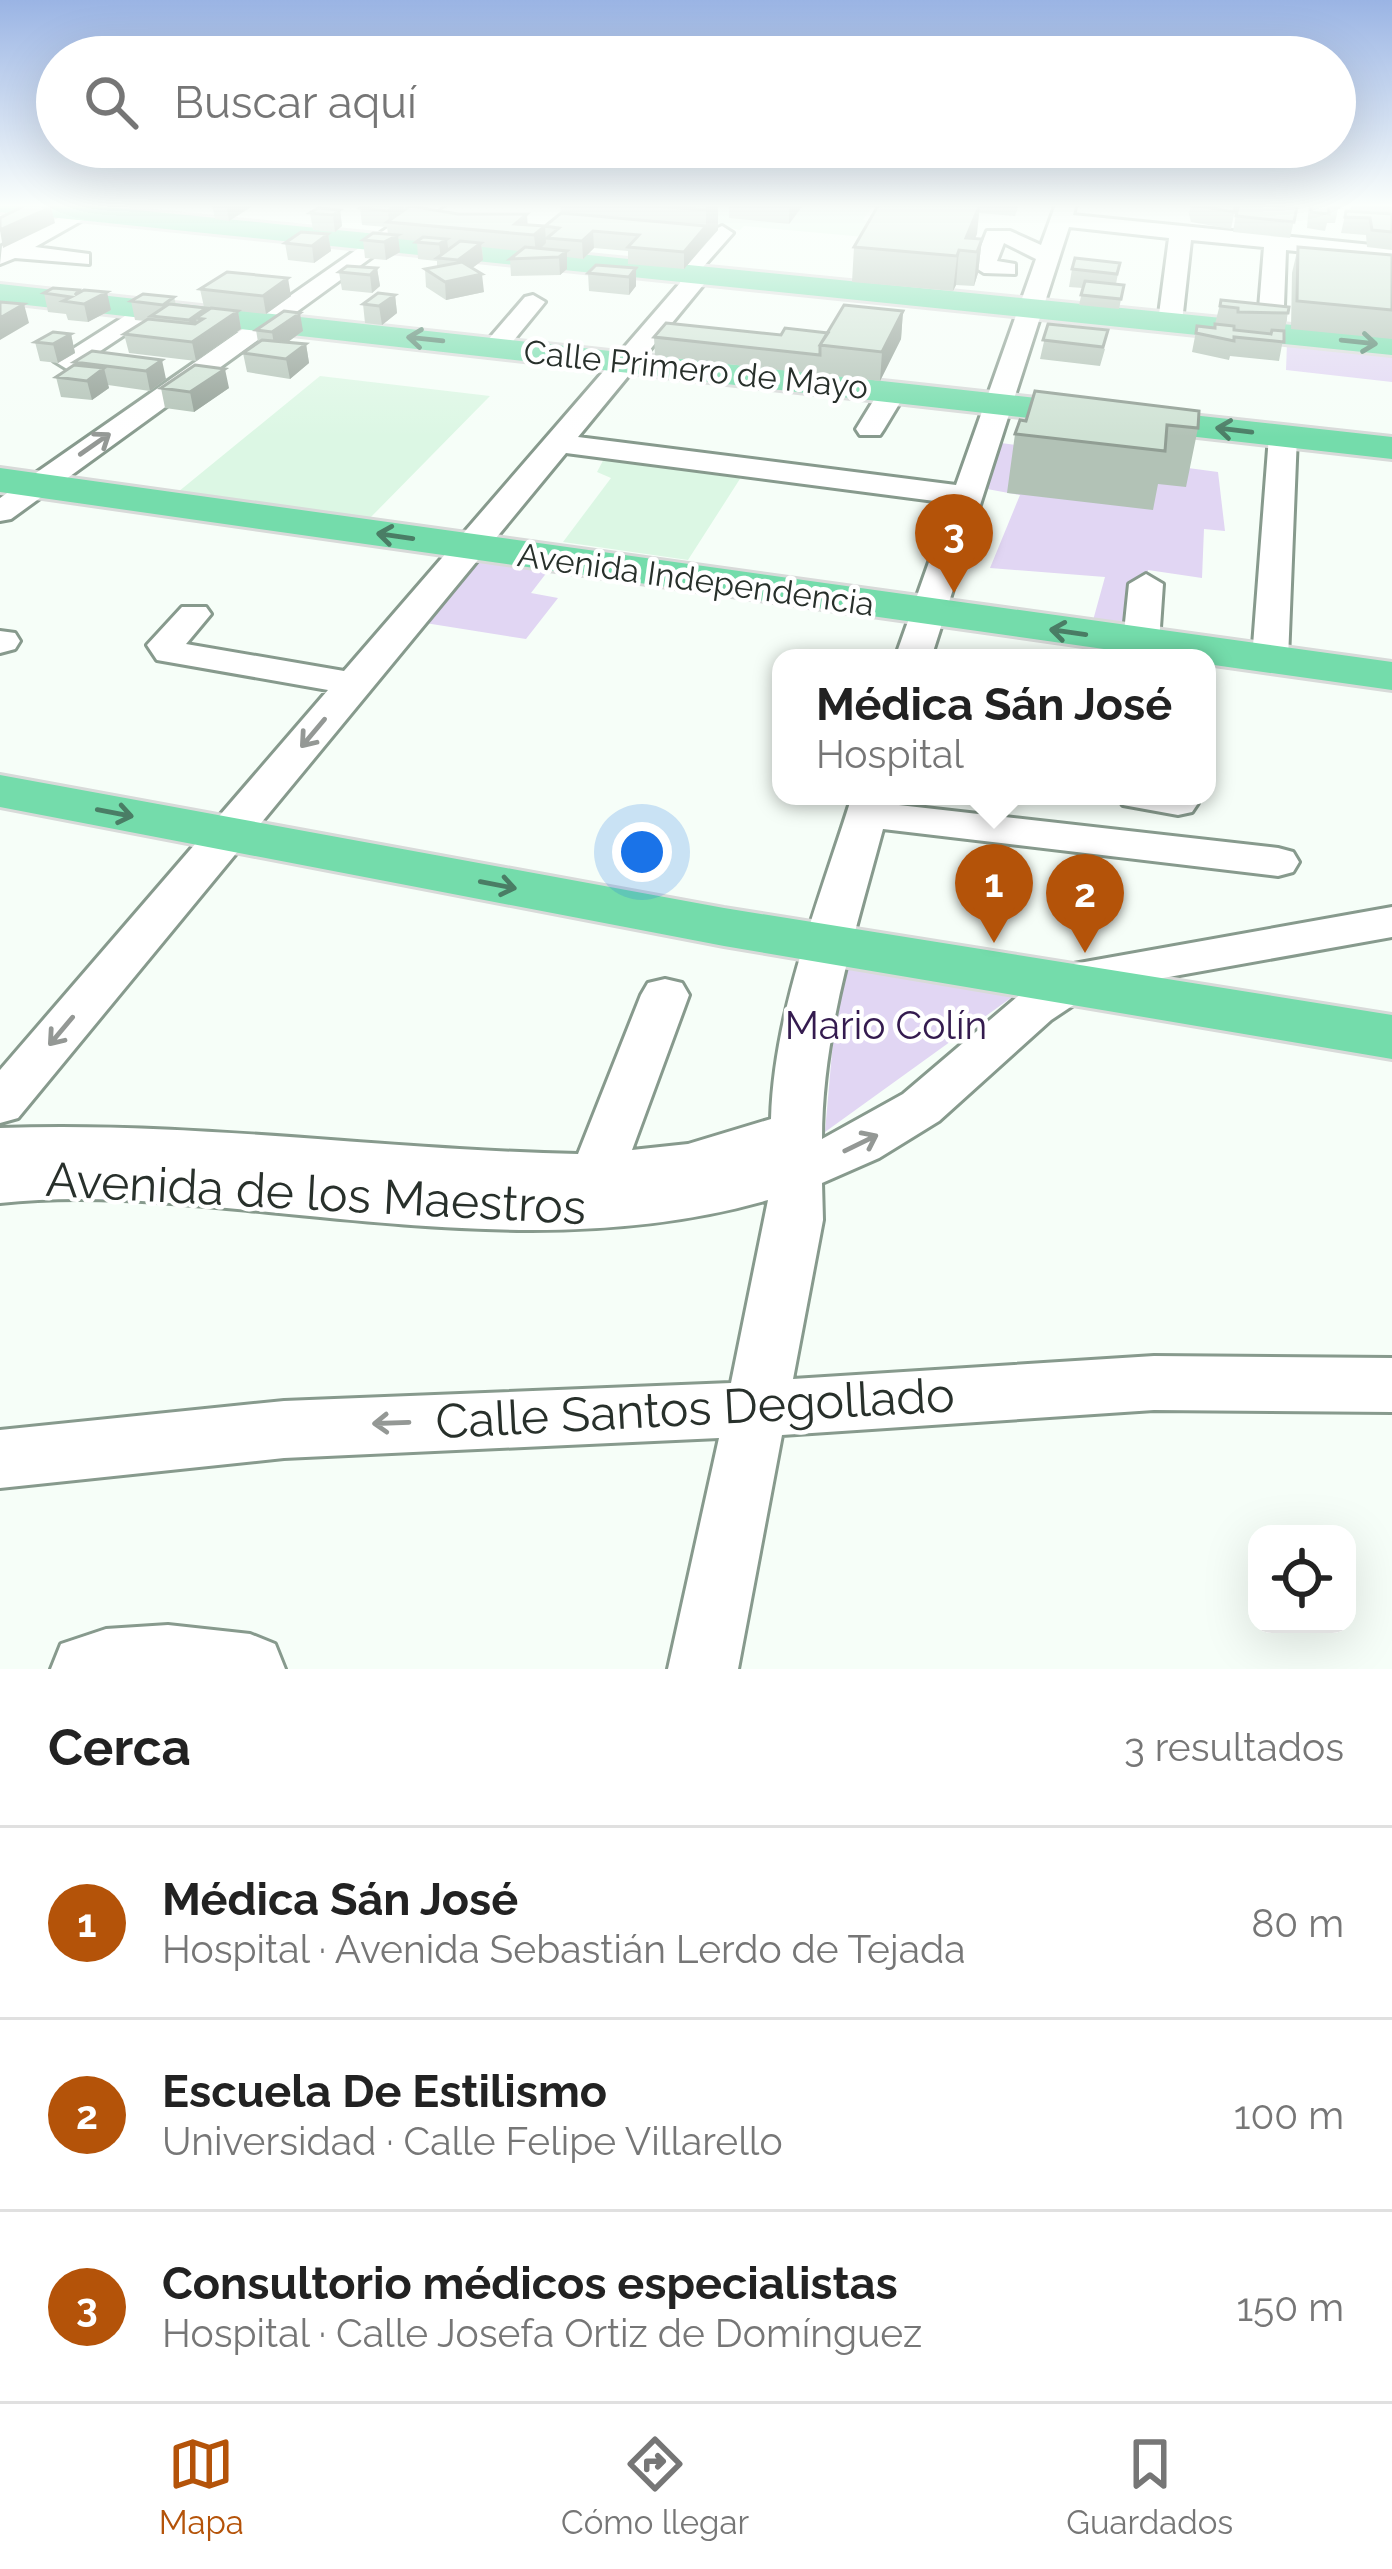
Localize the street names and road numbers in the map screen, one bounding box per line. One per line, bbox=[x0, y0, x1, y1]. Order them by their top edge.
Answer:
street label: Calle Primero de Mayo bbox=[522, 332, 870, 407]
street label: Avenida Independencia bbox=[515, 535, 877, 624]
street label: Avenida de los Maestros bbox=[44, 1151, 588, 1235]
street label: Calle Santos Degollado bbox=[434, 1366, 956, 1450]

